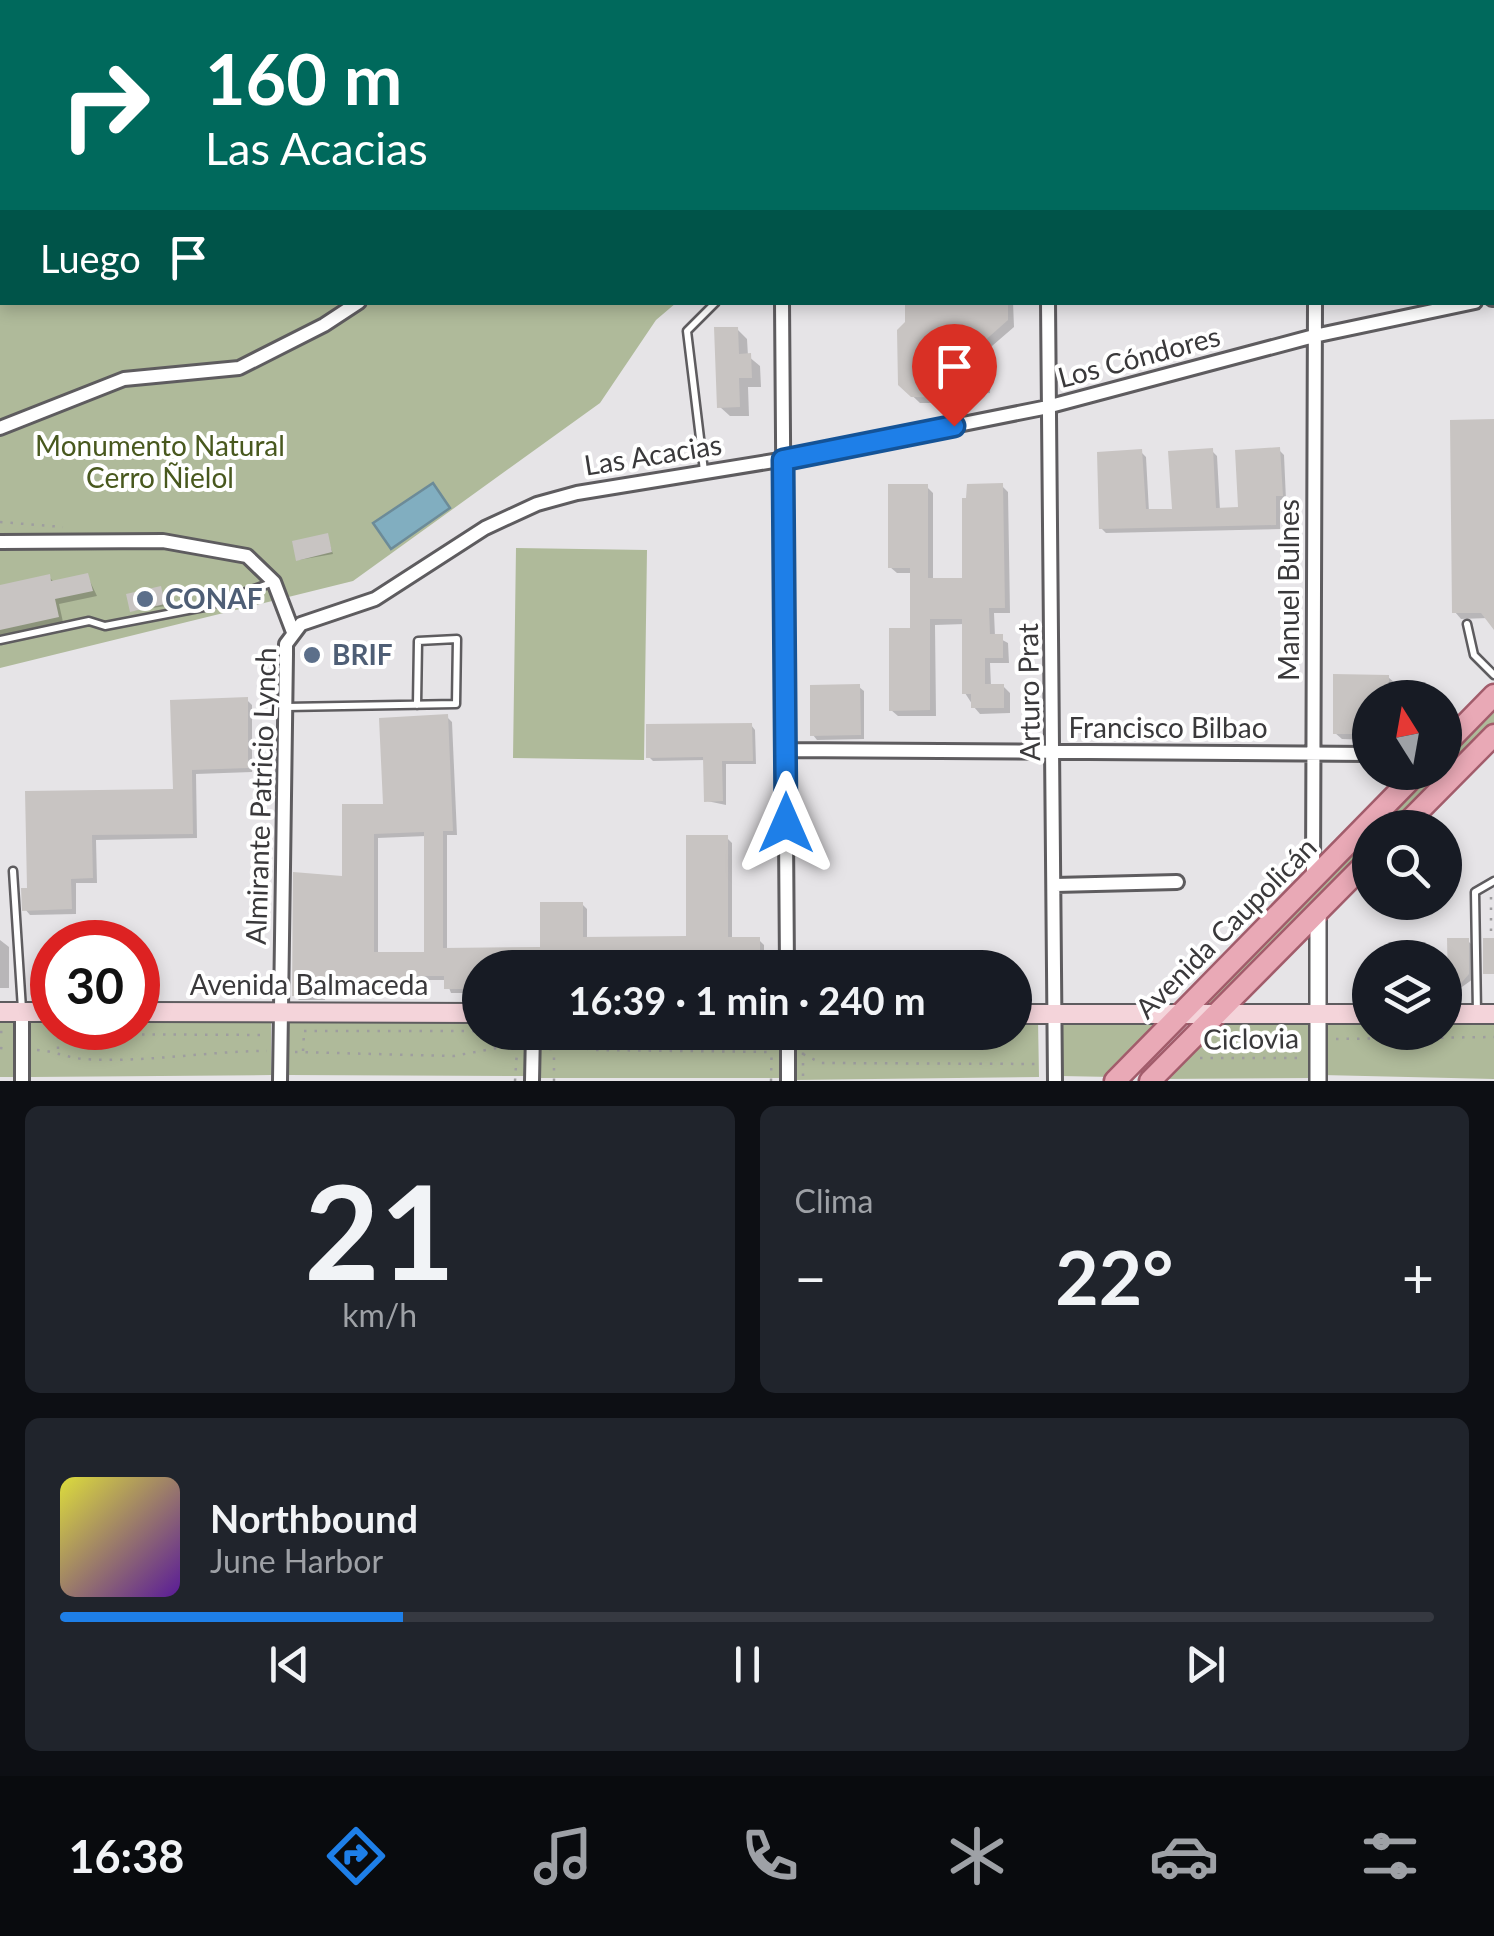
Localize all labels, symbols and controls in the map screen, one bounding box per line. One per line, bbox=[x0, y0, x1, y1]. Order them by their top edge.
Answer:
text: 160 m bbox=[205, 36, 402, 120]
icon: right bbox=[40, 40, 170, 170]
text: Las Acacias bbox=[205, 121, 428, 175]
icon: arrive bbox=[161, 230, 216, 285]
text: Luego bbox=[40, 235, 141, 281]
street label: Los Cóndores bbox=[1054, 318, 1224, 394]
pin bbox=[912, 324, 997, 427]
icon: arrive bbox=[927, 339, 982, 394]
street label: Las Acacias bbox=[582, 426, 724, 482]
park label: Monumento Natural Cerro Ñielol bbox=[35, 428, 285, 494]
street label: Manuel Bulnes bbox=[1271, 499, 1305, 681]
place label: CONAF bbox=[165, 581, 263, 615]
marker: CONAF bbox=[134, 588, 156, 610]
street label: Arturo Prat bbox=[1010, 623, 1046, 761]
place label: BRIF bbox=[332, 637, 393, 671]
marker: BRIF bbox=[301, 644, 323, 666]
street label: Almirante Patricio Lynch bbox=[238, 647, 282, 945]
north arrow bbox=[1352, 680, 1462, 790]
map controls bbox=[1352, 680, 1462, 1050]
street label: Francisco Bilbao bbox=[1068, 710, 1268, 744]
position arrow bbox=[734, 771, 838, 875]
button: search bbox=[1352, 810, 1462, 920]
street label: Avenida Caupolicán bbox=[1128, 830, 1323, 1025]
speed limit sign: 30 bbox=[30, 920, 160, 1050]
button: layers bbox=[1352, 940, 1462, 1050]
street label: Avenida Balmaceda bbox=[190, 967, 428, 1001]
text: 16:39 · 1 min · 240 m bbox=[568, 977, 926, 1023]
street label: Ciclovia bbox=[1203, 1020, 1299, 1056]
text: 21 bbox=[304, 1152, 455, 1308]
text: Clima bbox=[795, 1181, 873, 1220]
text: 22° bbox=[1055, 1231, 1173, 1321]
text: − bbox=[795, 1244, 826, 1310]
text: + bbox=[1402, 1244, 1434, 1310]
text: km/h bbox=[342, 1295, 417, 1334]
text: Northbound bbox=[210, 1495, 418, 1541]
text: June Harbor bbox=[210, 1541, 383, 1580]
icon: previous bbox=[262, 1637, 317, 1692]
icon: pause bbox=[720, 1637, 775, 1692]
icon: next bbox=[1178, 1637, 1233, 1692]
icon: directions bbox=[321, 1821, 391, 1891]
icon: music bbox=[528, 1821, 598, 1891]
icon: phone bbox=[735, 1821, 805, 1891]
icon: climate bbox=[942, 1821, 1012, 1891]
icon: car bbox=[1149, 1821, 1219, 1891]
icon: filters bbox=[1355, 1821, 1425, 1891]
text: 16:38 bbox=[68, 1829, 184, 1883]

